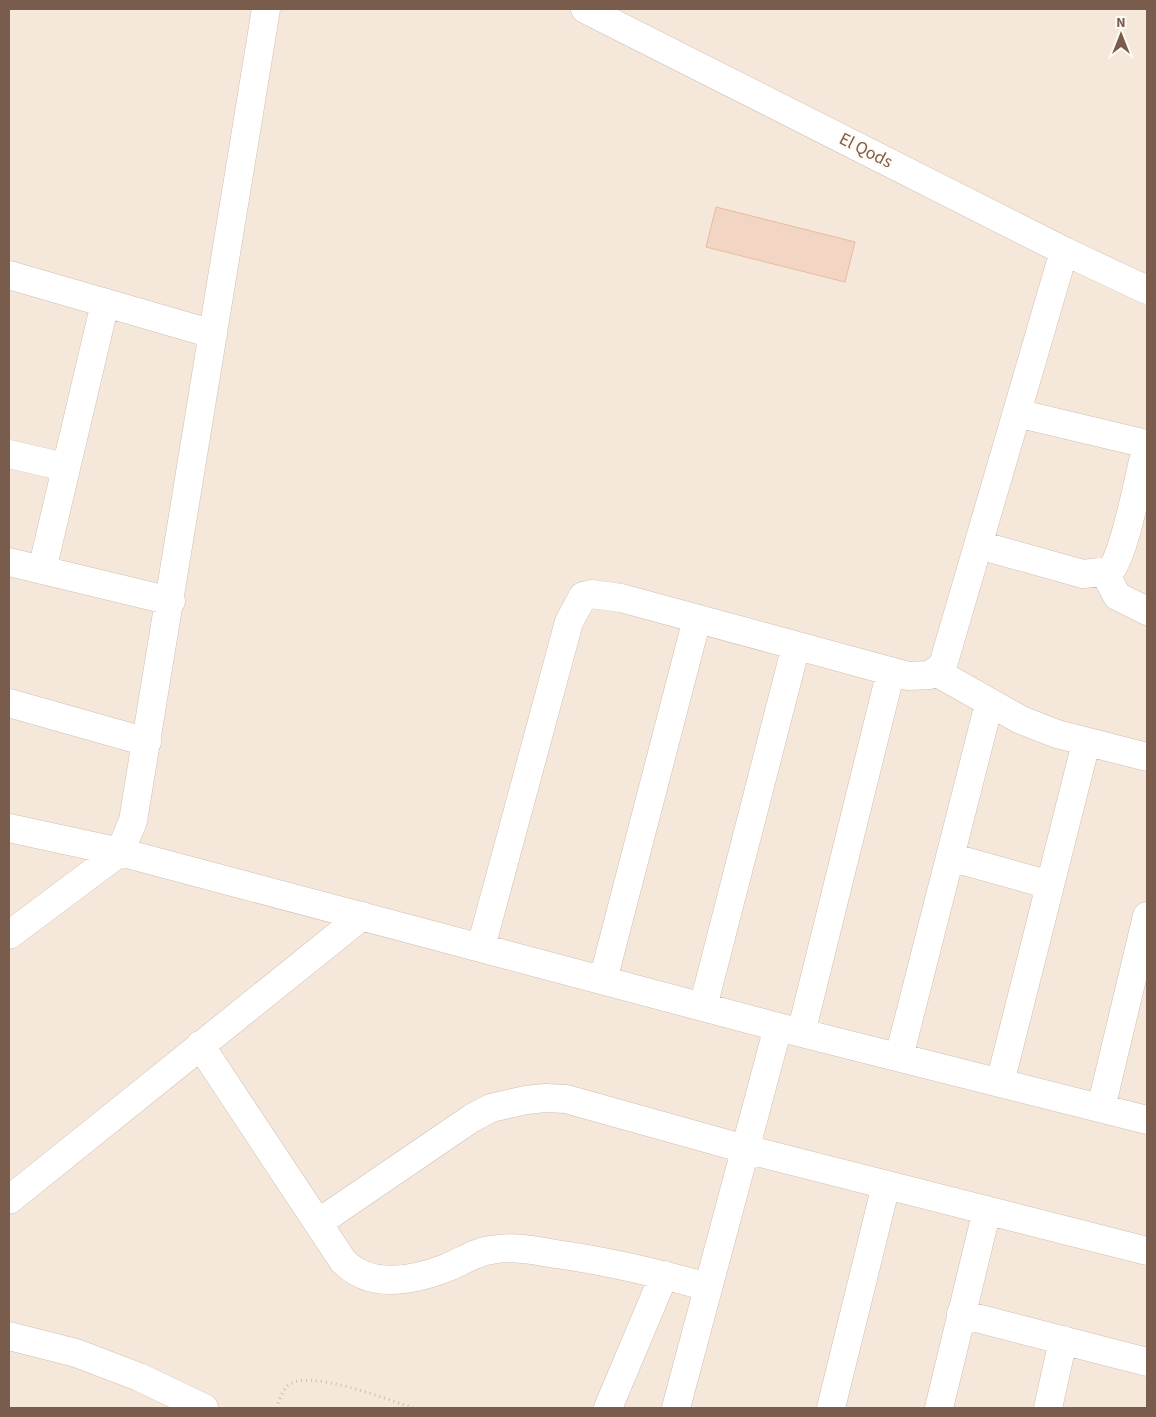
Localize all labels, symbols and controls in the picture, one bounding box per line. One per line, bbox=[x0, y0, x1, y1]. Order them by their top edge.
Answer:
north arrow bbox=[1096, 10, 1146, 60]
text: N bbox=[1116, 13, 1126, 33]
street label: El Qods bbox=[835, 126, 897, 175]

